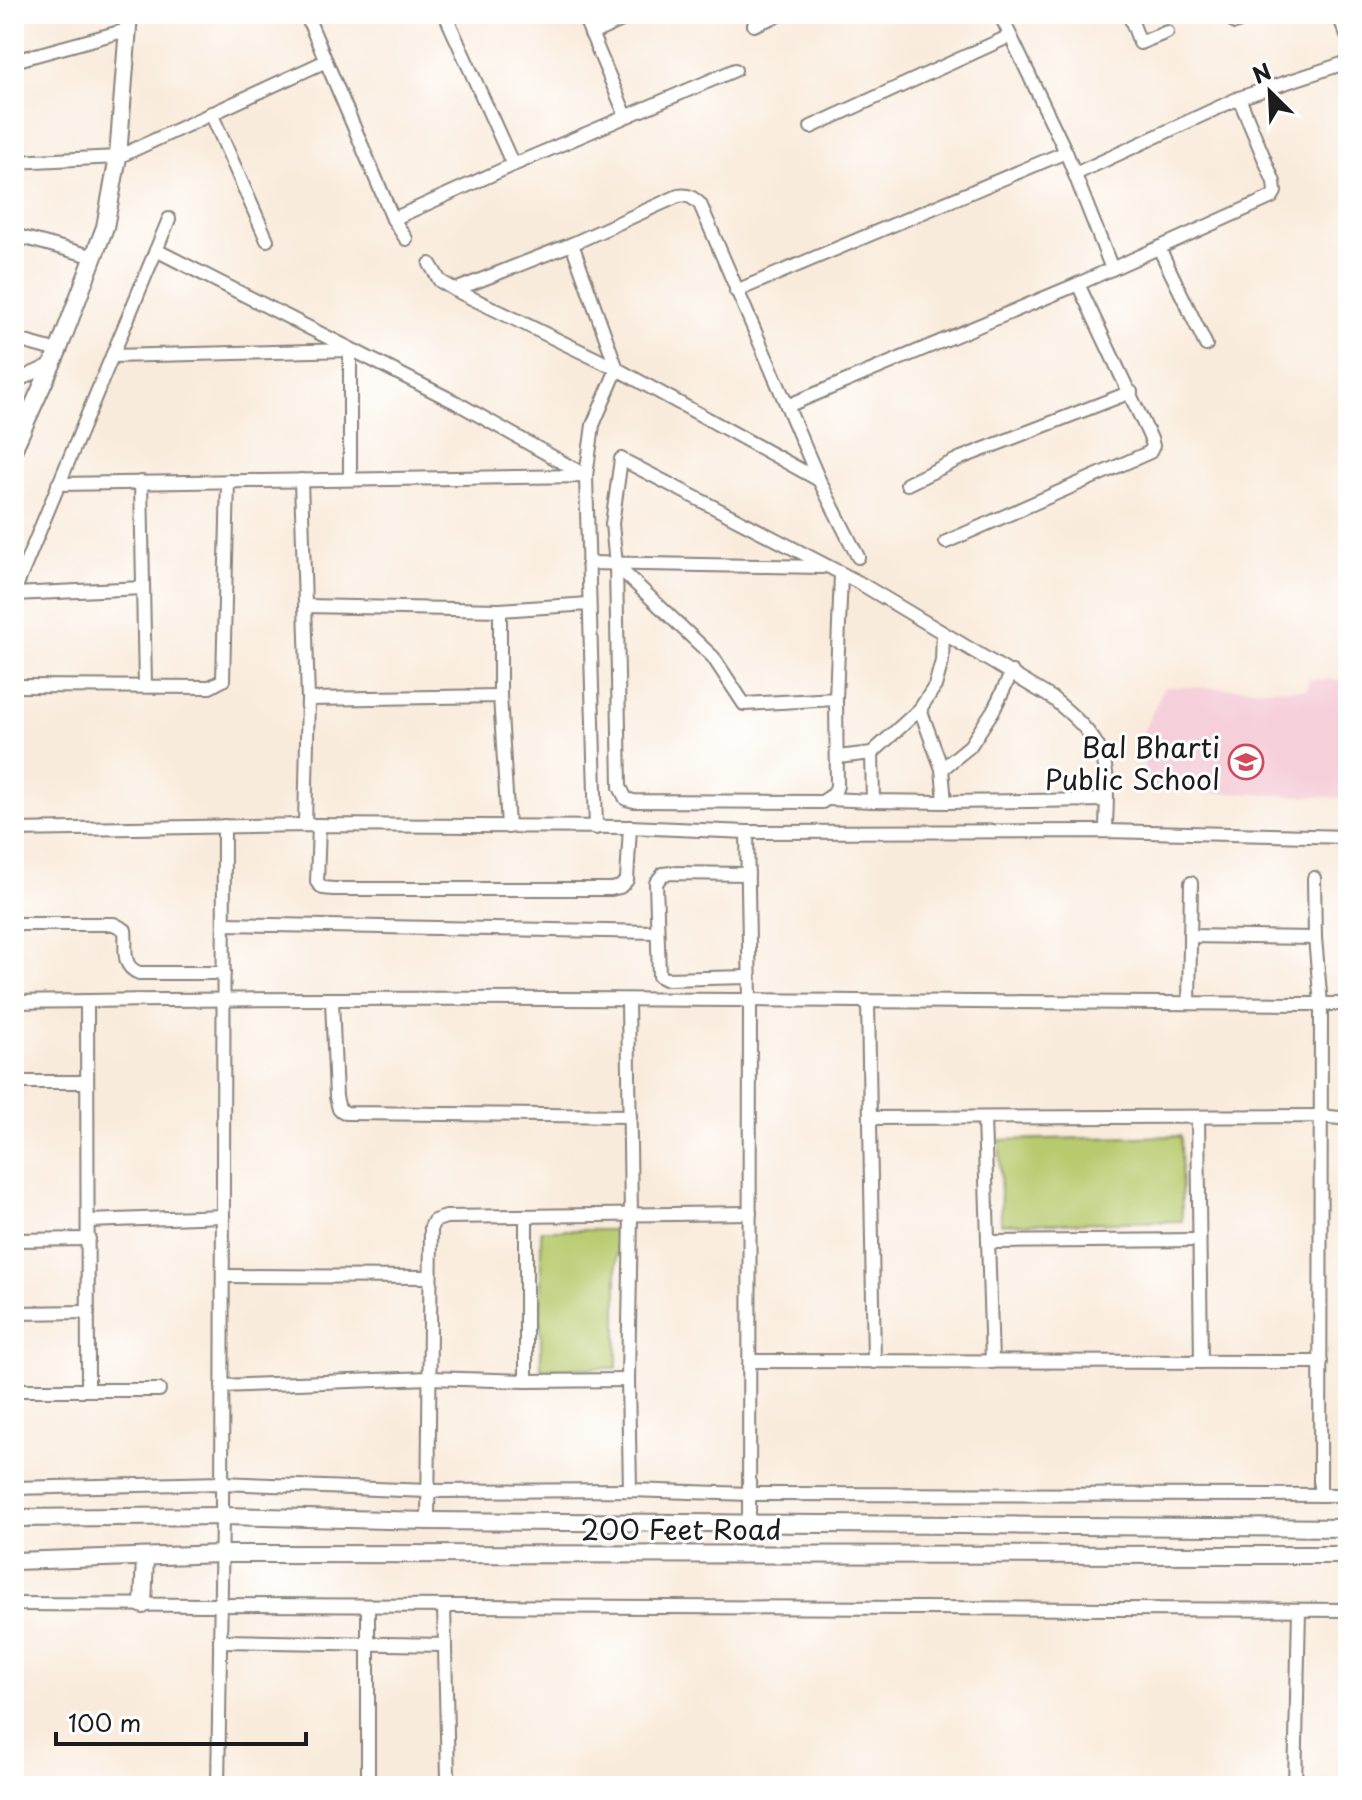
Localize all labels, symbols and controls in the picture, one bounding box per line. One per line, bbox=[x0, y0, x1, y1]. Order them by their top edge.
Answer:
north arrow bbox=[1230, 52, 1310, 132]
text: N bbox=[1247, 54, 1276, 91]
place label: Bal Bharti Public School bbox=[1045, 725, 1220, 800]
school or university icon: Bal Bharti Public School bbox=[1227, 743, 1265, 781]
street label: 200 Feet Road bbox=[580, 1507, 782, 1550]
scale bar bbox=[56, 1696, 306, 1746]
text: 100 m bbox=[68, 1704, 141, 1740]

